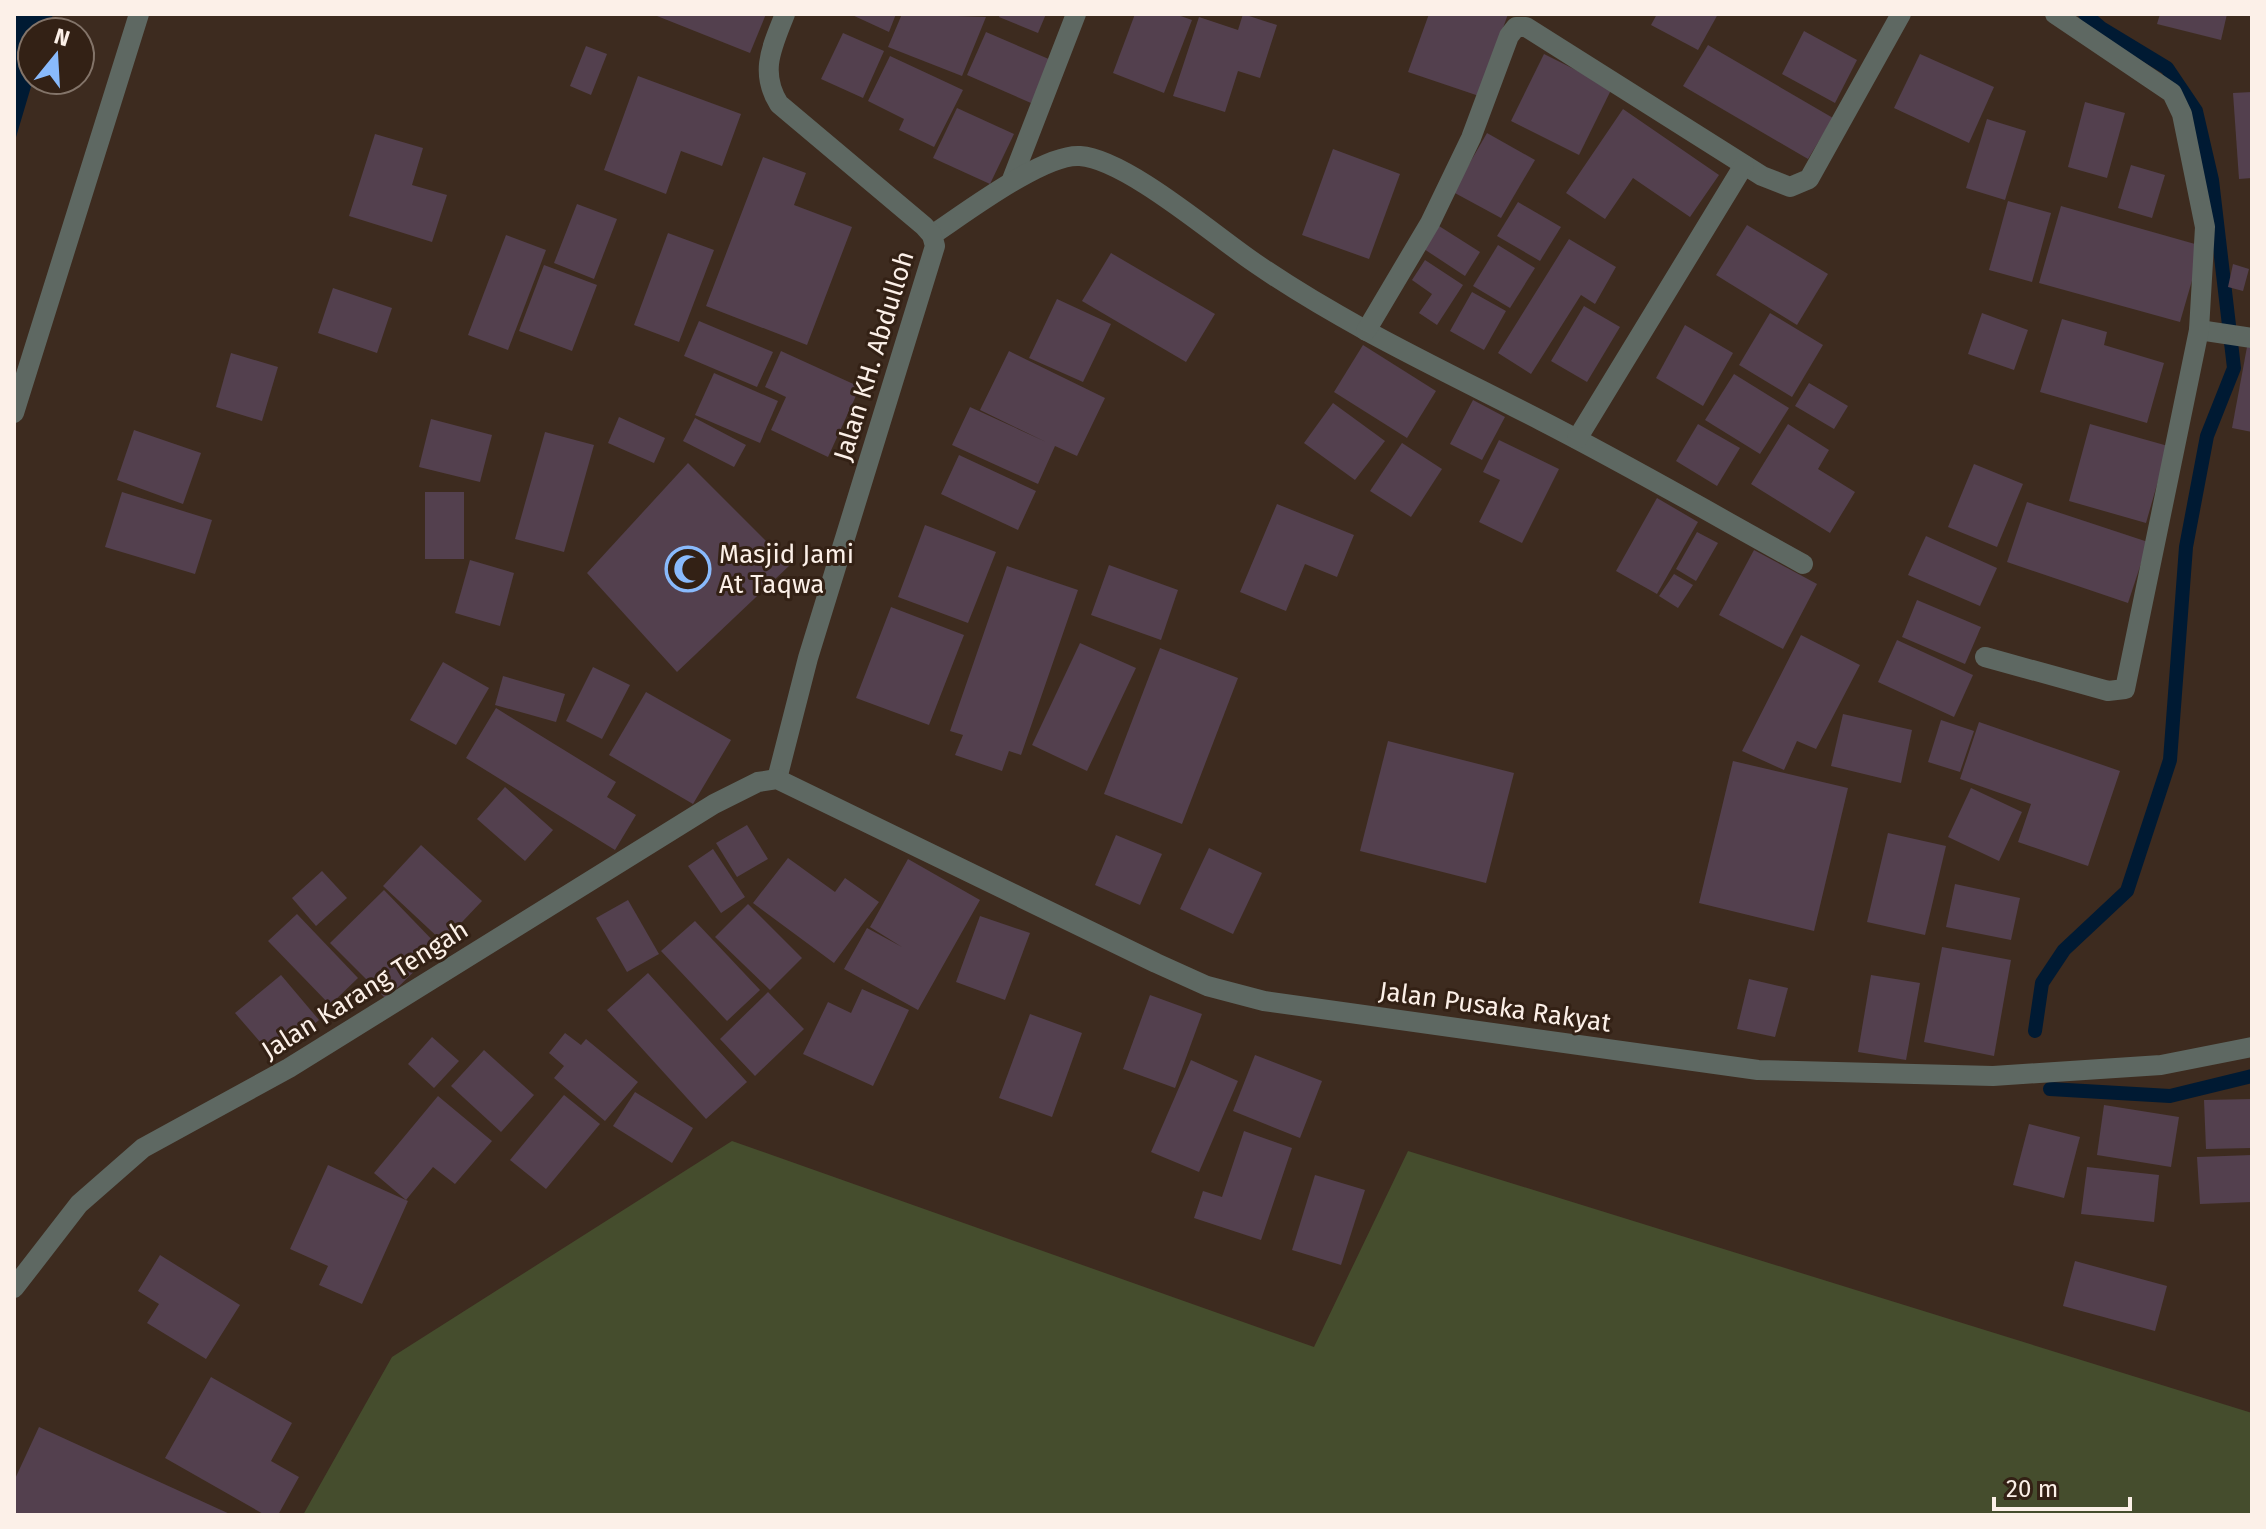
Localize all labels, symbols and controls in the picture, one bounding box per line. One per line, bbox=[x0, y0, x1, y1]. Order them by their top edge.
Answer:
north arrow bbox=[16, 16, 96, 96]
text: N bbox=[51, 22, 73, 53]
street label: Jalan KH. Abdulloh bbox=[827, 247, 921, 465]
place label: Masjid Jami At Taqwa bbox=[719, 539, 854, 600]
mosque icon: Masjid Jami At Taqwa bbox=[664, 545, 712, 593]
street label: Jalan Karang Tengah bbox=[256, 914, 474, 1066]
street label: Jalan Pusaka Rakyat bbox=[1377, 975, 1614, 1039]
scale bar bbox=[1994, 1461, 2130, 1511]
text: 20 m bbox=[2006, 1475, 2058, 1503]

